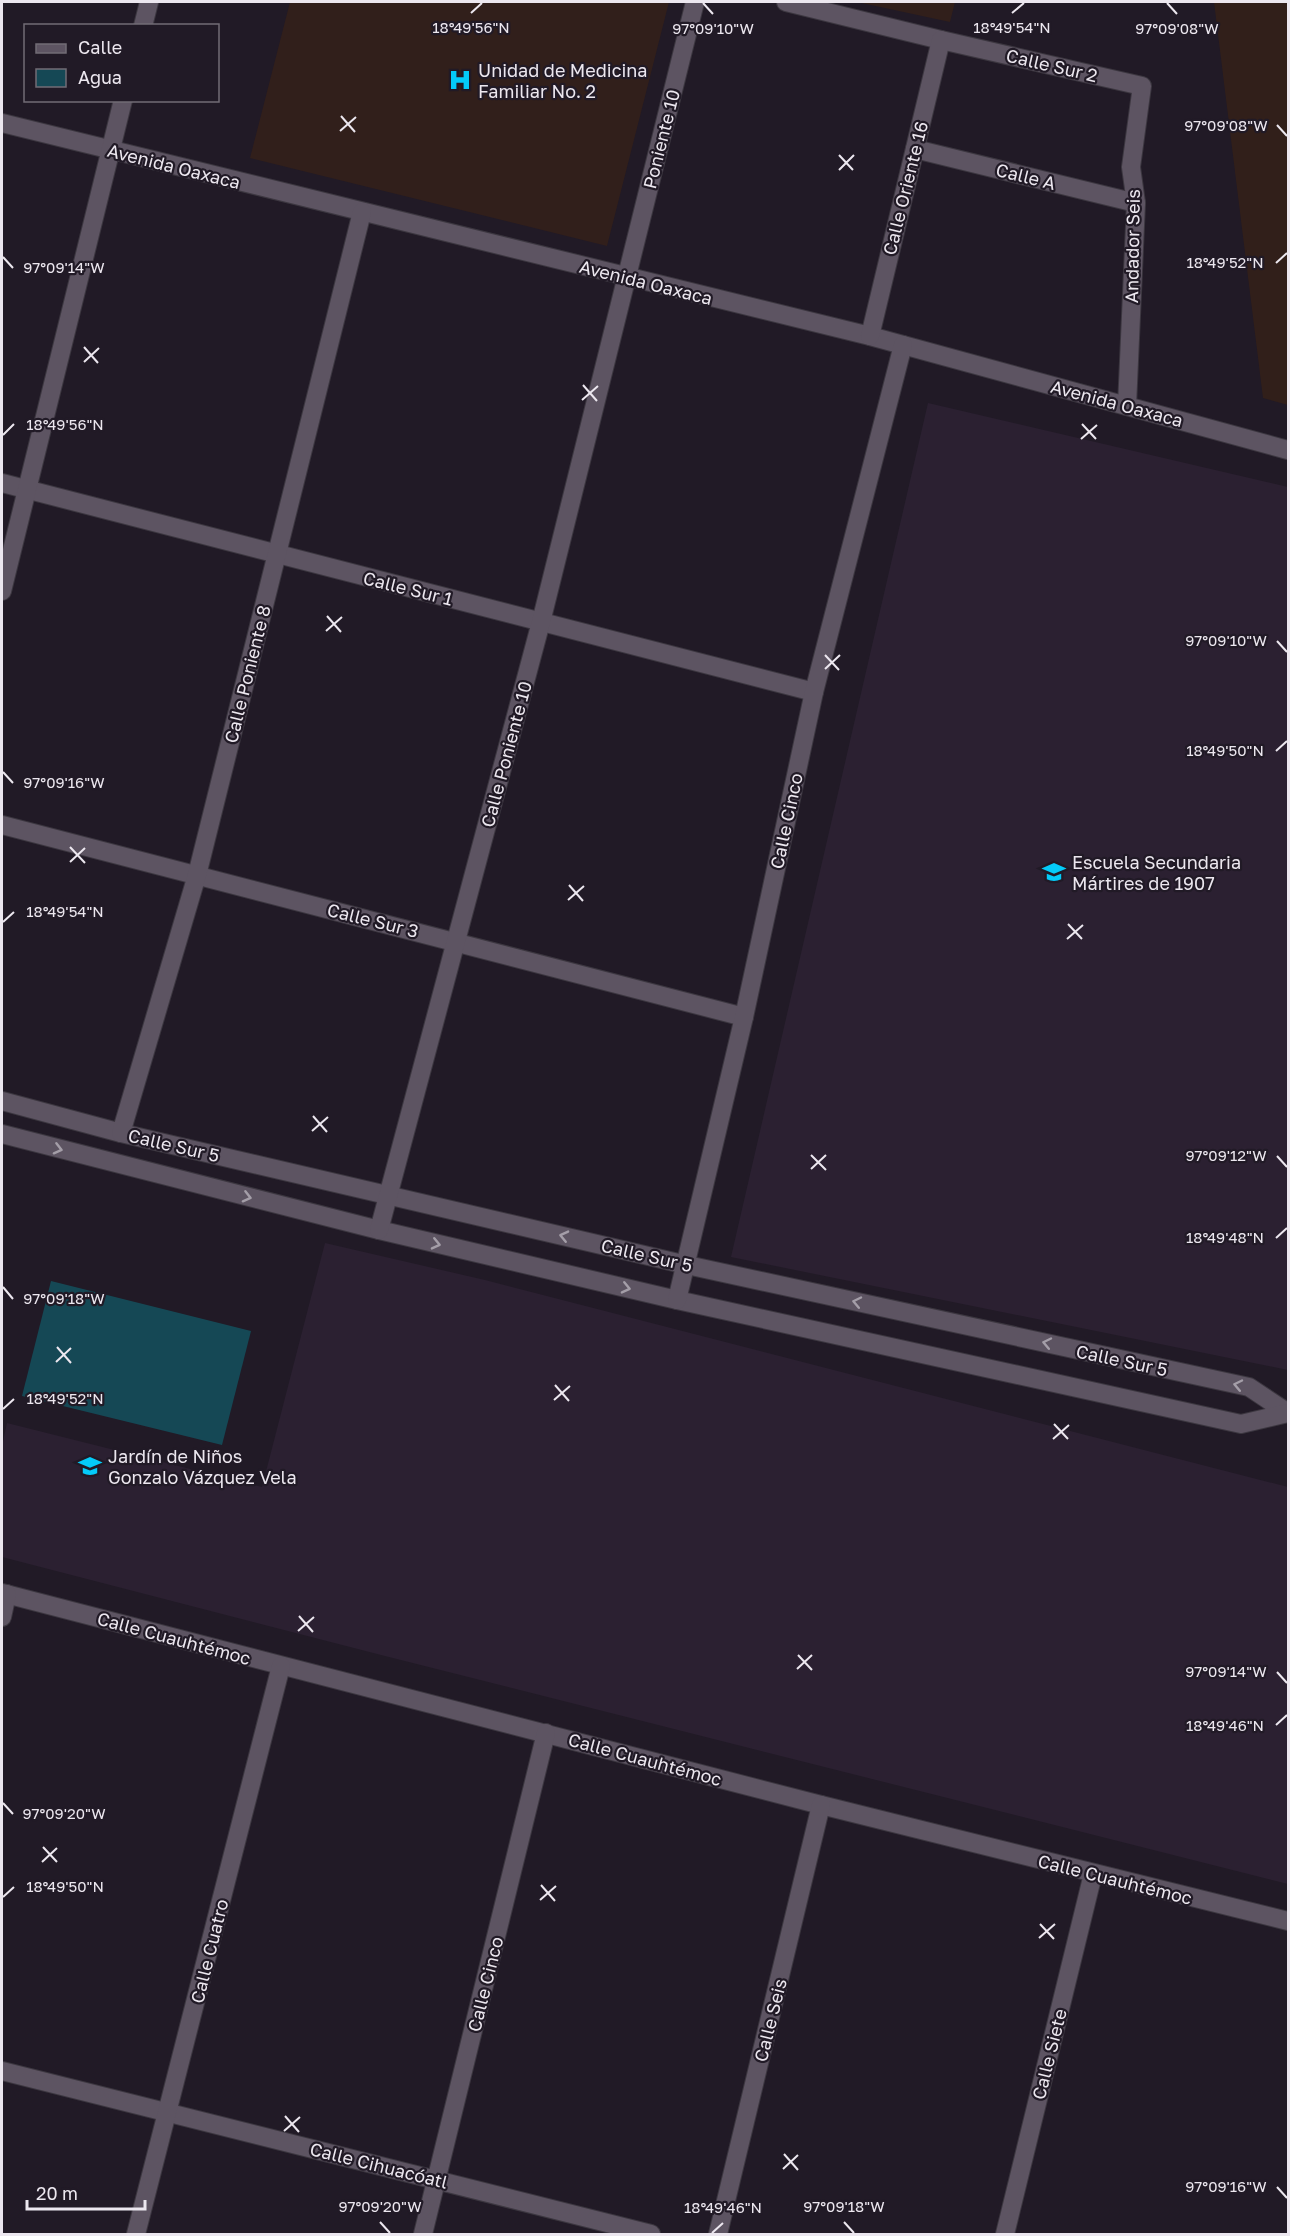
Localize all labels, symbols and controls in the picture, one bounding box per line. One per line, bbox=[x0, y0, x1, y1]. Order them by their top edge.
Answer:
text: 18°49'56"N bbox=[432, 18, 510, 36]
text: 18°49'54"N bbox=[973, 18, 1051, 36]
text: 97°09'10"W bbox=[672, 19, 754, 37]
text: 97°09'08"W bbox=[1135, 19, 1219, 37]
legend bbox=[24, 24, 219, 102]
text: Calle bbox=[78, 36, 122, 58]
street label: Calle Sur 2 bbox=[1004, 44, 1100, 86]
place label: Unidad de Medicina Familiar No. 2 bbox=[478, 59, 648, 102]
text: Agua bbox=[78, 66, 122, 88]
hospital icon: Unidad de Medicina Familiar No. 2 bbox=[447, 67, 473, 93]
street label: Poniente 10 bbox=[638, 87, 684, 191]
text: 97°09'08"W bbox=[1184, 116, 1268, 134]
street label: Calle Oriente 16 bbox=[878, 119, 932, 257]
street label: Avenida Oaxaca bbox=[105, 139, 243, 193]
street label: Calle A bbox=[994, 158, 1058, 194]
street label: Andador Seis bbox=[1120, 189, 1144, 303]
text: 18°49'52"N bbox=[1186, 253, 1264, 271]
street label: Avenida Oaxaca bbox=[577, 255, 715, 309]
text: 97°09'14"W bbox=[23, 258, 105, 276]
street label: Avenida Oaxaca bbox=[1048, 375, 1186, 431]
text: 18°49'56"N bbox=[26, 415, 104, 433]
street label: Calle Sur 1 bbox=[361, 566, 455, 610]
street label: Calle Poniente 8 bbox=[219, 603, 275, 745]
text: 97°09'10"W bbox=[1185, 631, 1267, 649]
street label: Calle Poniente 10 bbox=[476, 679, 536, 829]
text: 18°49'50"N bbox=[1186, 741, 1264, 759]
street label: Calle Cinco bbox=[765, 771, 807, 871]
text: 97°09'16"W bbox=[23, 773, 105, 791]
place label: Escuela Secundaria Mártires de 1907 bbox=[1072, 851, 1241, 894]
school or university icon: Escuela Secundaria Mártires de 1907 bbox=[1041, 859, 1067, 885]
street label: Calle Sur 3 bbox=[325, 898, 421, 942]
text: 18°49'54"N bbox=[26, 902, 104, 920]
street label: Calle Sur 5 bbox=[126, 1124, 222, 1166]
one-way arrow bbox=[53, 1141, 63, 1154]
text: 97°09'12"W bbox=[1185, 1146, 1267, 1164]
one-way arrow bbox=[242, 1189, 252, 1202]
text: 18°49'48"N bbox=[1186, 1228, 1264, 1246]
one-way arrow bbox=[560, 1230, 570, 1243]
street label: Calle Sur 5 bbox=[599, 1234, 695, 1276]
one-way arrow bbox=[431, 1236, 441, 1249]
one-way arrow bbox=[621, 1280, 631, 1293]
text: 97°09'18"W bbox=[23, 1289, 105, 1307]
one-way arrow bbox=[852, 1296, 862, 1309]
one-way arrow bbox=[1043, 1338, 1053, 1351]
street label: Calle Sur 5 bbox=[1074, 1340, 1170, 1380]
one-way arrow bbox=[1233, 1379, 1243, 1392]
text: 18°49'52"N bbox=[26, 1389, 104, 1407]
place label: Jardín de Niños Gonzalo Vázquez Vela bbox=[108, 1445, 297, 1488]
school or university icon: Jardín de Niños Gonzalo Vázquez Vela bbox=[77, 1453, 103, 1479]
street label: Calle Cuauhtémoc bbox=[95, 1607, 253, 1669]
text: 97°09'14"W bbox=[1185, 1662, 1267, 1680]
text: 18°49'46"N bbox=[1186, 1716, 1264, 1734]
street label: Calle Cuauhtémoc bbox=[566, 1728, 724, 1790]
text: 97°09'20"W bbox=[22, 1804, 106, 1822]
street label: Calle Cuauhtémoc bbox=[1036, 1849, 1194, 1909]
text: 18°49'50"N bbox=[26, 1877, 104, 1895]
street label: Calle Cuatro bbox=[185, 1897, 233, 2005]
street label: Calle Cinco bbox=[463, 1934, 507, 2034]
street label: Calle Seis bbox=[749, 1976, 791, 2064]
street label: Calle Siete bbox=[1027, 2006, 1071, 2102]
street label: Calle Cihuacóatl bbox=[308, 2137, 451, 2193]
scale bar bbox=[27, 2173, 146, 2211]
text: 97°09'16"W bbox=[1185, 2177, 1267, 2195]
text: 20 m bbox=[36, 2182, 78, 2204]
text: 97°09'20"W bbox=[338, 2197, 422, 2215]
text: 97°09'18"W bbox=[803, 2197, 885, 2215]
text: 18°49'46"N bbox=[684, 2198, 762, 2216]

